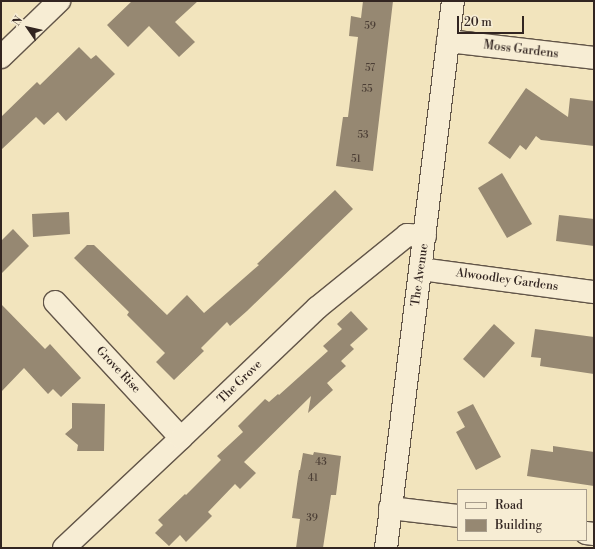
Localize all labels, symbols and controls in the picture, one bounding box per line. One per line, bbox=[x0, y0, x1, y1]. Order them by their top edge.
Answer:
north arrow bbox=[8, 8, 48, 48]
scale bar bbox=[459, 8, 526, 34]
text: N bbox=[10, 14, 26, 29]
text: 20 m bbox=[464, 15, 492, 30]
house number: 59 bbox=[364, 21, 376, 33]
street label: Moss Gardens bbox=[483, 38, 559, 62]
house number: 57 bbox=[365, 63, 375, 75]
house number: 55 bbox=[361, 84, 373, 96]
house number: 53 bbox=[357, 130, 369, 142]
house number: 51 bbox=[351, 154, 361, 166]
street label: The Avenue bbox=[408, 243, 432, 307]
street label: Alwoodley Gardens bbox=[455, 266, 559, 294]
street label: Grove Rise bbox=[93, 344, 143, 396]
street label: The Grove bbox=[215, 357, 265, 407]
house number: 43 bbox=[315, 457, 327, 469]
house number: 41 bbox=[308, 473, 318, 485]
legend bbox=[457, 489, 587, 541]
text: Road bbox=[495, 498, 523, 513]
house number: 39 bbox=[306, 513, 318, 525]
text: Building bbox=[495, 518, 542, 533]

